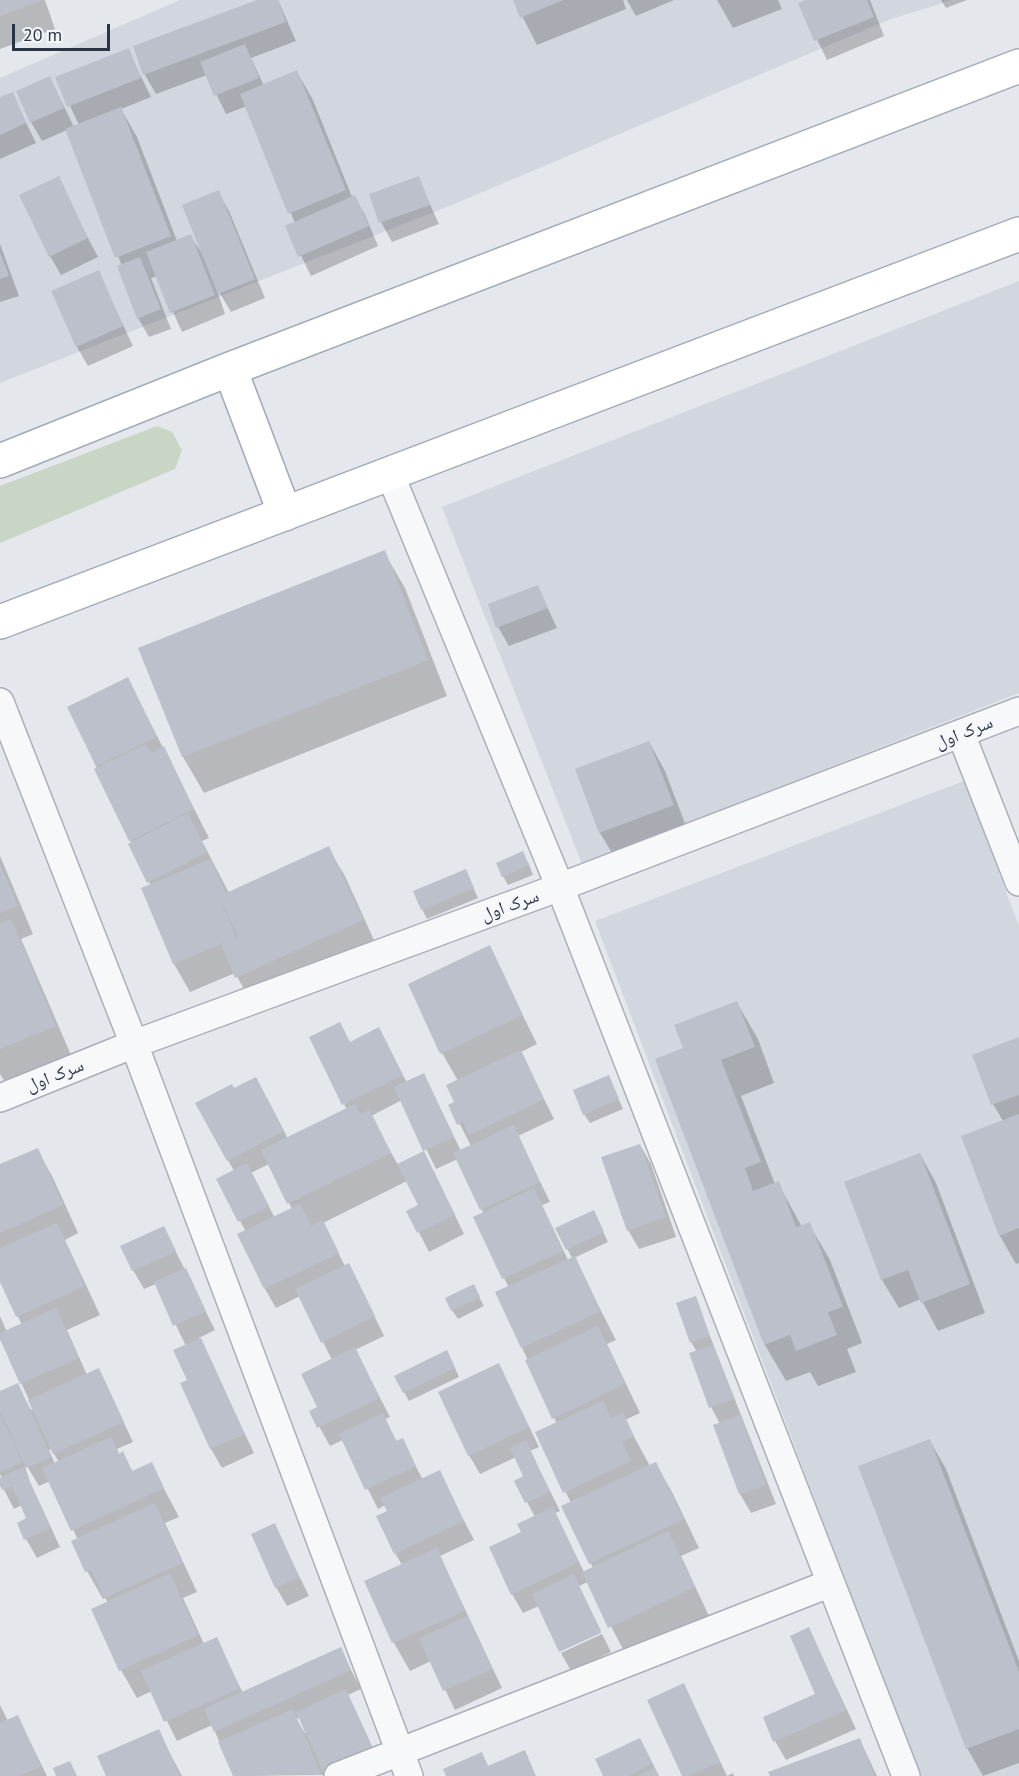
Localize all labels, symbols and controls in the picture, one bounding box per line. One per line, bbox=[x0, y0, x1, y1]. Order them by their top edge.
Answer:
scale bar bbox=[15, 12, 112, 50]
text: 20 m bbox=[23, 23, 62, 46]
street label: سرک‌ اول bbox=[932, 712, 996, 754]
street label: سرک‌ اول bbox=[478, 886, 542, 926]
street label: سرک‌ اول bbox=[23, 1055, 87, 1097]

